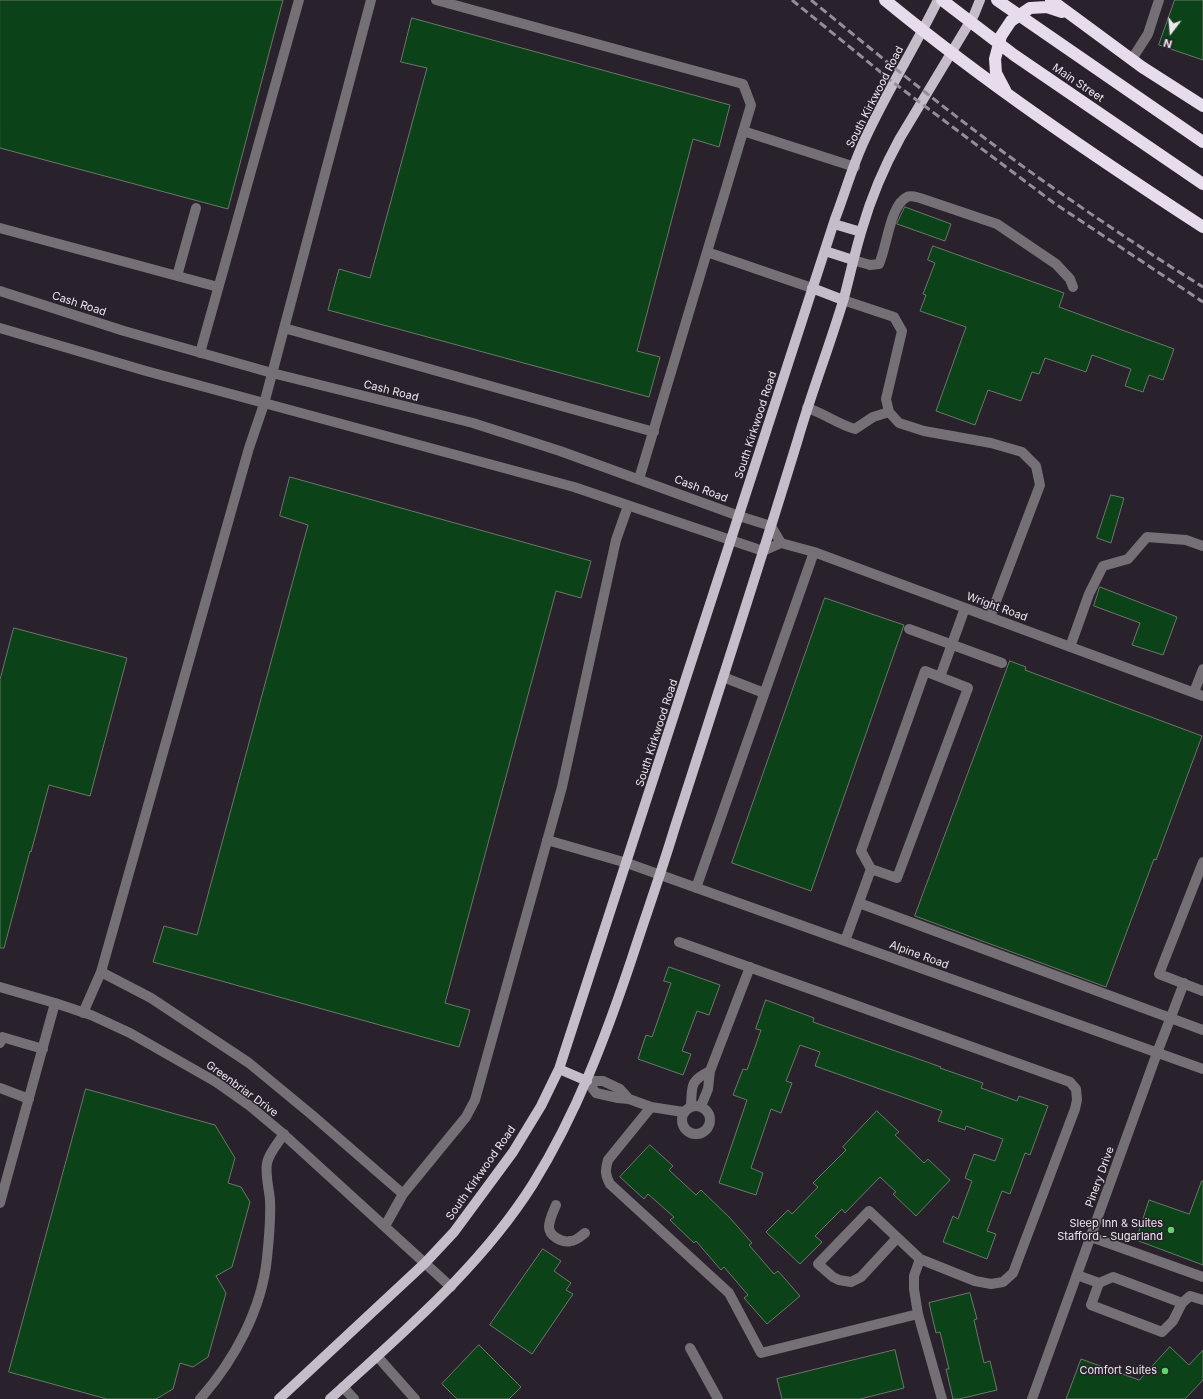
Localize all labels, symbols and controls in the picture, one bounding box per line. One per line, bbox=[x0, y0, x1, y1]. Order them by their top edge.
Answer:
north arrow bbox=[1151, 12, 1191, 52]
text: N bbox=[1162, 36, 1174, 51]
street label: South Kirkwood Road bbox=[844, 44, 906, 150]
street label: Main Street bbox=[1050, 61, 1106, 105]
street label: Cash Road bbox=[50, 289, 108, 319]
street label: South Kirkwood Road bbox=[732, 370, 780, 480]
street label: Cash Road bbox=[362, 378, 420, 404]
street label: Cash Road bbox=[672, 473, 730, 505]
street label: Wright Road bbox=[965, 590, 1029, 624]
street label: South Kirkwood Road bbox=[633, 678, 681, 788]
street label: Alpine Road bbox=[888, 938, 950, 972]
street label: Greenbriar Drive bbox=[203, 1058, 281, 1120]
street label: South Kirkwood Road bbox=[443, 1123, 519, 1223]
street label: Pinery Drive bbox=[1083, 1145, 1117, 1209]
place label: Sleep Inn & Suites Stafford - Sugarland bbox=[1057, 1217, 1163, 1243]
marker: Sleep Inn & Suites Stafford - Sugarland bbox=[1166, 1225, 1176, 1235]
place label: Comfort Suites bbox=[1079, 1364, 1157, 1378]
marker: Comfort Suites bbox=[1160, 1366, 1170, 1376]

